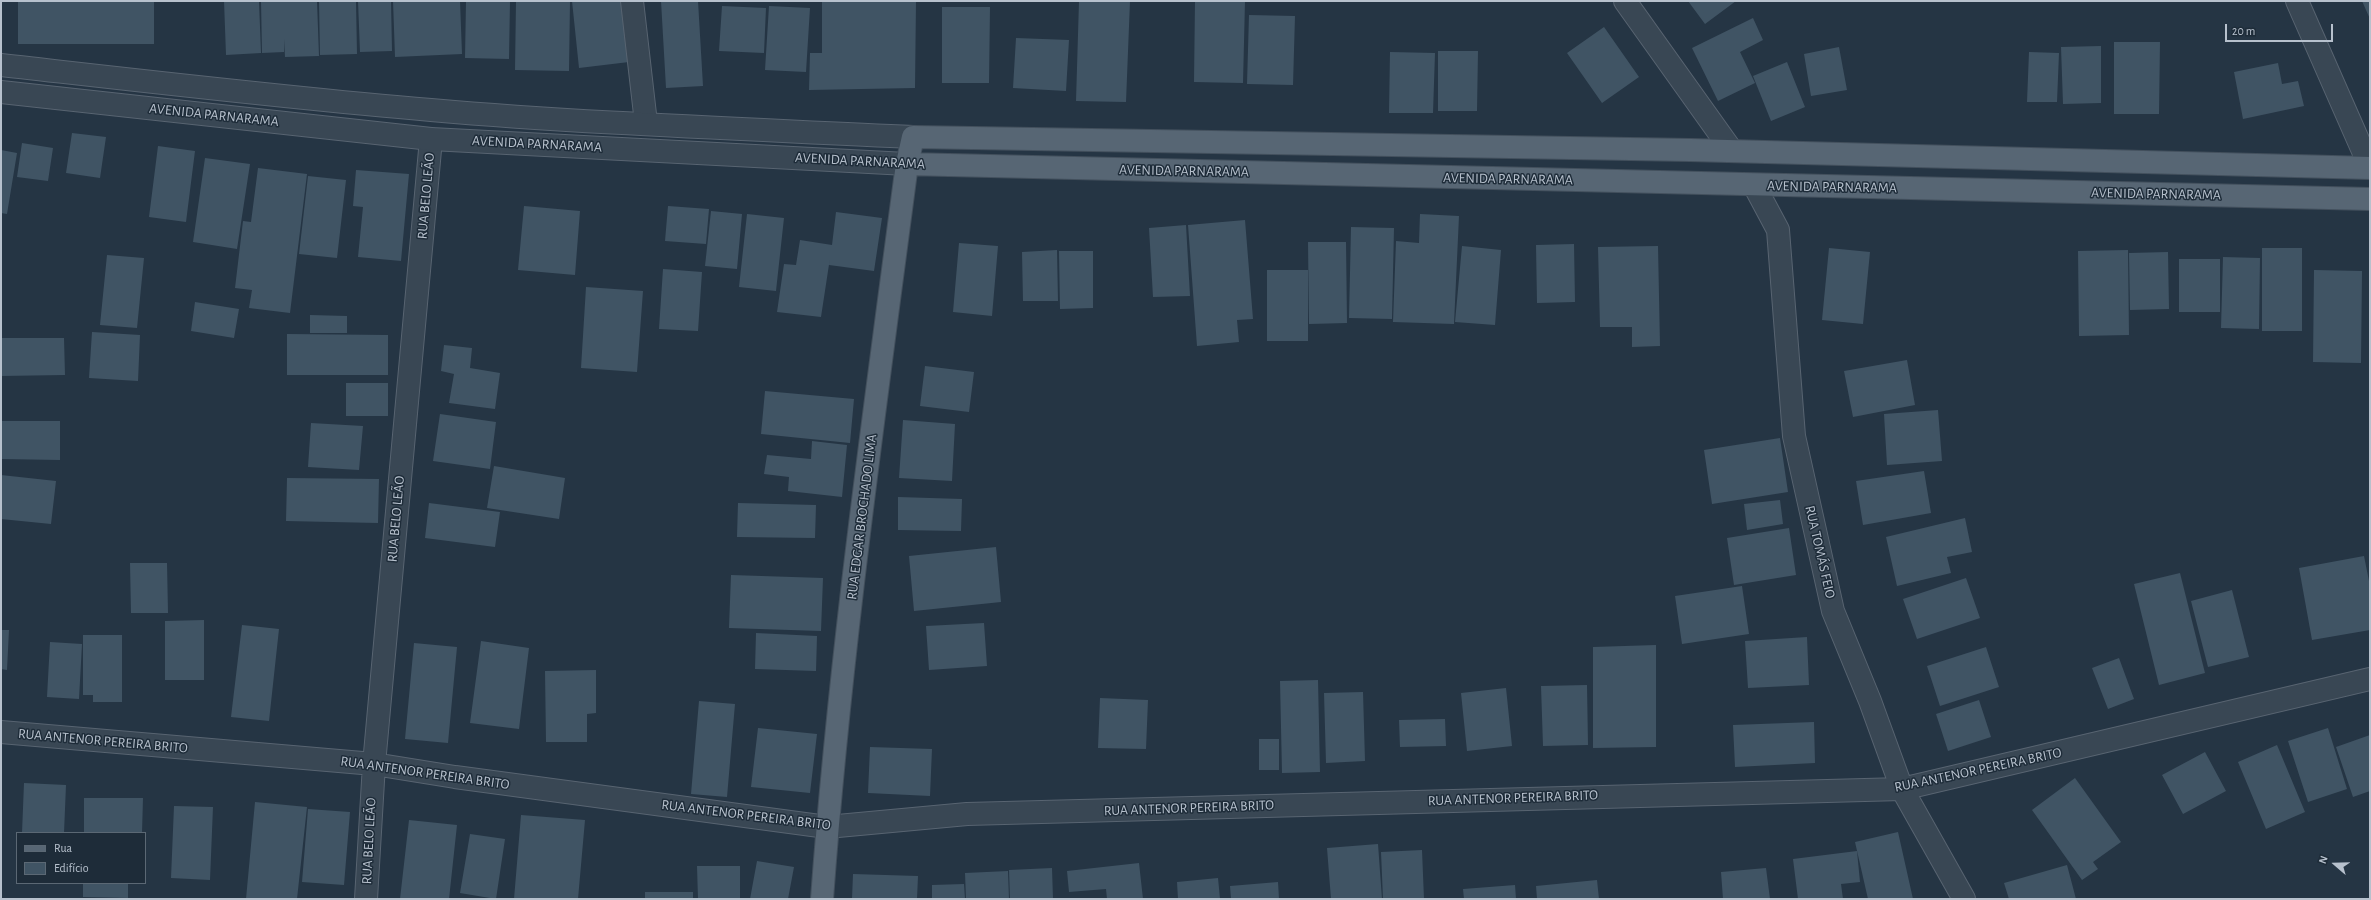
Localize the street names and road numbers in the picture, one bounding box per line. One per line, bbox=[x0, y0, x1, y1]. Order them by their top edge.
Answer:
street label: AVENIDA PARNARAMA bbox=[148, 100, 280, 130]
street label: AVENIDA PARNARAMA bbox=[472, 132, 602, 156]
street label: AVENIDA PARNARAMA bbox=[795, 149, 925, 173]
street label: RUA BELO LEÃO bbox=[414, 152, 438, 240]
street label: AVENIDA PARNARAMA bbox=[1119, 161, 1249, 181]
street label: AVENIDA PARNARAMA bbox=[1443, 169, 1573, 189]
street label: AVENIDA PARNARAMA bbox=[1767, 177, 1897, 197]
street label: AVENIDA PARNARAMA bbox=[2091, 184, 2221, 204]
street label: RUA EDGAR BROCHADO LIMA bbox=[844, 433, 880, 601]
street label: RUA BELO LEÃO bbox=[384, 475, 408, 563]
street label: RUA TOMÁS FEIO bbox=[1801, 504, 1839, 600]
street label: RUA ANTENOR PEREIRA BRITO bbox=[17, 725, 189, 757]
street label: RUA ANTENOR PEREIRA BRITO bbox=[1893, 744, 2063, 796]
street label: RUA ANTENOR PEREIRA BRITO bbox=[340, 753, 510, 793]
street label: RUA ANTENOR PEREIRA BRITO bbox=[1428, 787, 1598, 809]
street label: RUA ANTENOR PEREIRA BRITO bbox=[660, 796, 832, 834]
street label: RUA BELO LEÃO bbox=[358, 797, 380, 885]
street label: RUA ANTENOR PEREIRA BRITO bbox=[1104, 797, 1274, 819]

